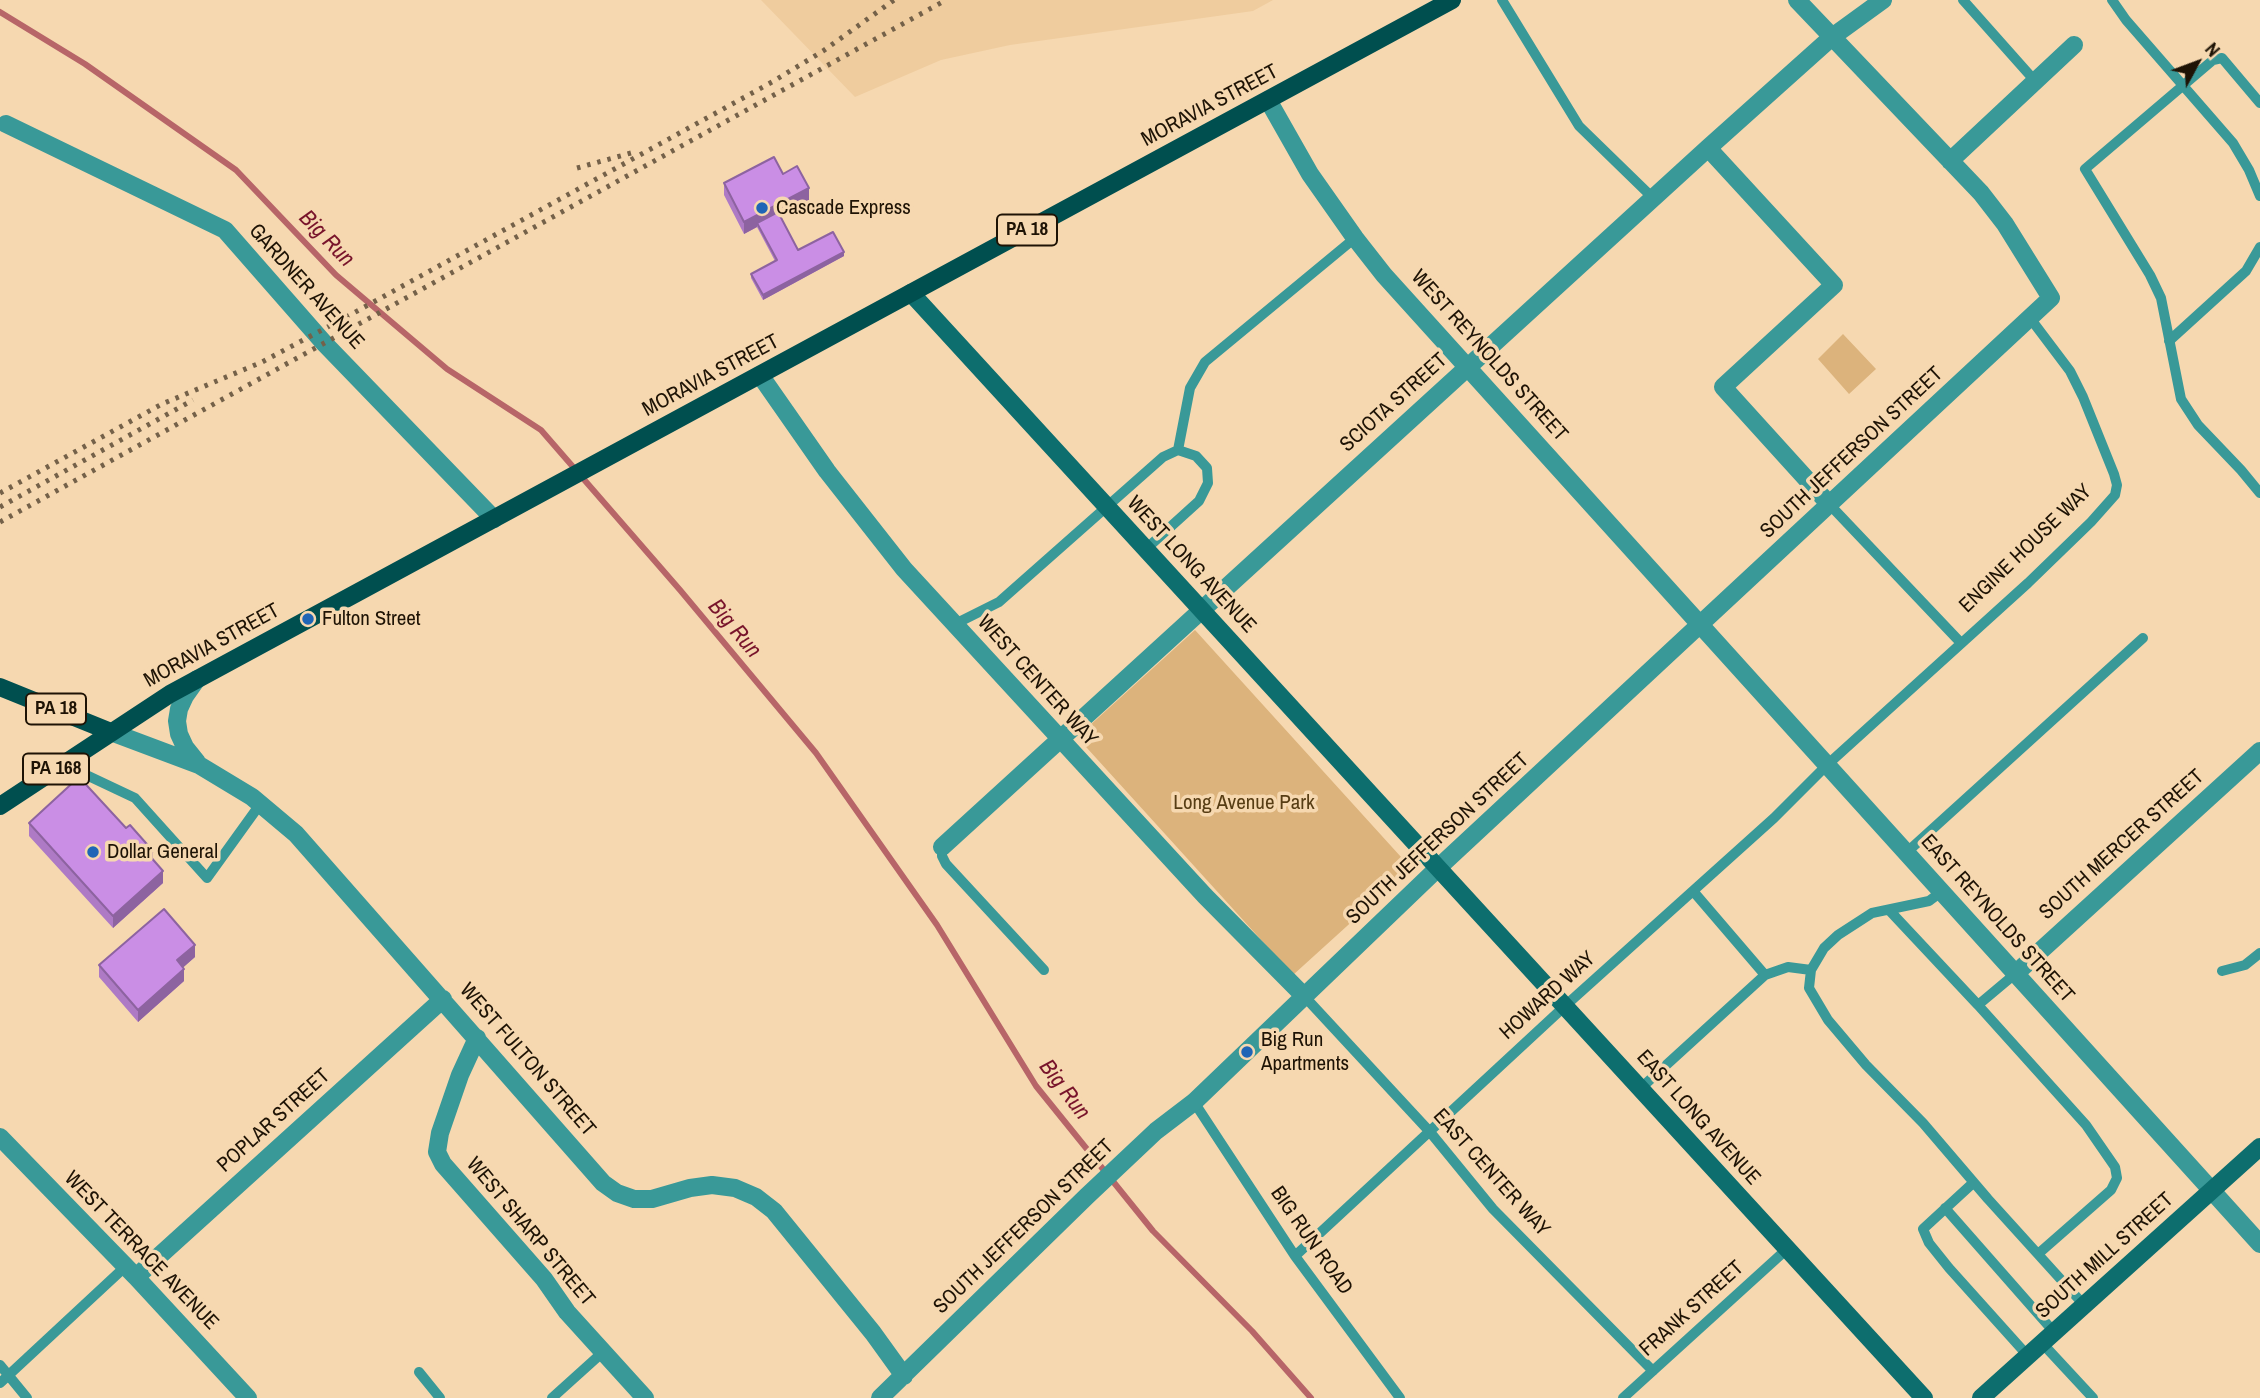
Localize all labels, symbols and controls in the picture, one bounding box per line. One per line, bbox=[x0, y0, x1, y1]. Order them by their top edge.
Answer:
north arrow bbox=[2162, 28, 2232, 98]
text: N bbox=[2199, 36, 2226, 62]
street label: MORAVIA STREET bbox=[1137, 59, 1283, 153]
place label: Cascade Express bbox=[776, 195, 911, 221]
marker: Cascade Express bbox=[754, 200, 770, 216]
water label: Big Run bbox=[292, 205, 360, 273]
road number: PA 18 bbox=[997, 214, 1057, 246]
street label: GARDNER AVENUE bbox=[243, 219, 369, 355]
street label: WEST REYNOLDS STREET bbox=[1405, 265, 1573, 447]
street label: MORAVIA STREET bbox=[638, 329, 784, 423]
street label: SCIOTA STREET bbox=[1335, 348, 1453, 458]
street label: SOUTH JEFFERSON STREET bbox=[1756, 362, 1948, 544]
street label: ENGINE HOUSE WAY bbox=[1955, 479, 2097, 619]
street label: WEST LONG AVENUE bbox=[1121, 491, 1261, 639]
water label: Big Run bbox=[702, 594, 766, 664]
street label: MORAVIA STREET bbox=[140, 598, 284, 694]
place label: Fulton Street bbox=[322, 606, 421, 632]
street label: WEST CENTER WAY bbox=[972, 610, 1102, 752]
marker: Fulton Street bbox=[300, 611, 316, 627]
road number: PA 18 bbox=[26, 694, 86, 724]
street label: SOUTH JEFFERSON STREET bbox=[1342, 748, 1534, 930]
road number: PA 168 bbox=[23, 754, 89, 784]
street label: SOUTH MERCER STREET bbox=[2035, 765, 2209, 925]
park label: Long Avenue Park bbox=[1173, 790, 1315, 816]
street label: EAST REYNOLDS STREET bbox=[1915, 830, 2079, 1008]
place label: Dollar General bbox=[107, 839, 218, 865]
marker: Dollar General bbox=[85, 844, 101, 860]
street label: HOWARD WAY bbox=[1495, 947, 1601, 1045]
street label: WEST FULTON STREET bbox=[454, 978, 600, 1142]
place label: Big Run Apartments bbox=[1261, 1027, 1349, 1077]
marker: Big Run Apartments bbox=[1239, 1044, 1255, 1060]
street label: EAST LONG AVENUE bbox=[1631, 1045, 1765, 1191]
water label: Big Run bbox=[1032, 1054, 1096, 1126]
street label: POPLAR STREET bbox=[213, 1064, 335, 1178]
street label: EAST CENTER WAY bbox=[1427, 1104, 1555, 1242]
street label: SOUTH JEFFERSON STREET bbox=[929, 1135, 1119, 1319]
street label: WEST SHARP STREET bbox=[460, 1152, 600, 1312]
street label: WEST TERRACE AVENUE bbox=[59, 1166, 223, 1336]
street label: BIG RUN ROAD bbox=[1264, 1182, 1358, 1300]
street label: SOUTH MILL STREET bbox=[2031, 1188, 2179, 1324]
street label: FRANK STREET bbox=[1635, 1256, 1749, 1362]

